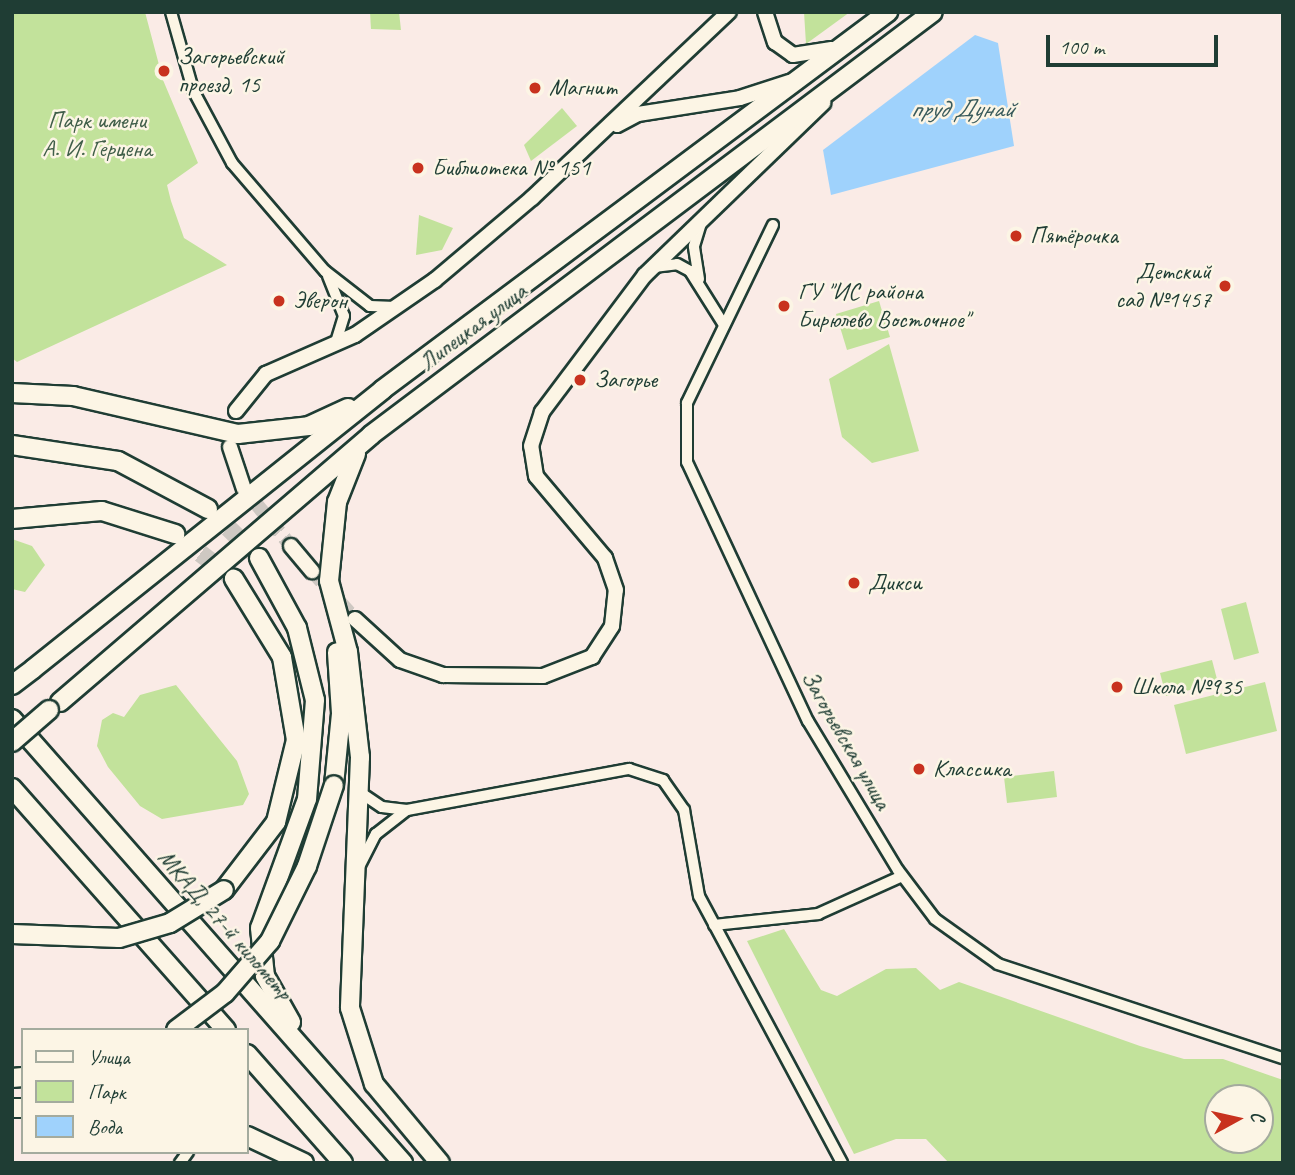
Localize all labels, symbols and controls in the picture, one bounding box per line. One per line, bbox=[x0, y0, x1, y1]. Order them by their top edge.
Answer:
scale bar bbox=[1050, 21, 1222, 65]
text: 100 m bbox=[1059, 34, 1104, 60]
place label: Загорьевский проезд, 15 bbox=[178, 43, 284, 99]
marker: Загорьевский проезд, 15 bbox=[156, 63, 172, 79]
place label: Магнит bbox=[549, 74, 617, 102]
marker: Магнит bbox=[527, 80, 543, 96]
water label: пруд Дунай bbox=[910, 93, 1014, 125]
park label: Парк имени А. И. Герцена bbox=[42, 107, 152, 163]
place label: Библиотека № 151 bbox=[432, 154, 590, 182]
marker: Библиотека № 151 bbox=[410, 160, 426, 176]
place label: Пятёрочка bbox=[1030, 222, 1118, 250]
marker: Пятёрочка bbox=[1008, 228, 1024, 244]
place label: Детский сад №1457 bbox=[1116, 258, 1211, 314]
street label: Липецкая улица bbox=[413, 277, 533, 377]
place label: ГУ "ИС района Бирюлево Восточное" bbox=[798, 278, 969, 334]
marker: Детский сад №1457 bbox=[1217, 278, 1233, 294]
place label: Эверон bbox=[293, 287, 347, 315]
marker: Эверон bbox=[271, 293, 287, 309]
marker: ГУ "ИС района Бирюлево Восточное" bbox=[776, 298, 792, 314]
place label: Загорье bbox=[594, 366, 657, 394]
marker: Загорье bbox=[572, 372, 588, 388]
place label: Дикси bbox=[868, 569, 922, 597]
marker: Дикси bbox=[846, 575, 862, 591]
street label: Загорьевская улица bbox=[794, 665, 898, 815]
place label: Школа №935 bbox=[1131, 673, 1242, 701]
marker: Школа №935 bbox=[1109, 679, 1125, 695]
place label: Классика bbox=[933, 755, 1011, 783]
marker: Классика bbox=[911, 761, 927, 777]
street label: МКАД, 27-й километр bbox=[152, 844, 298, 1006]
legend bbox=[21, 1028, 248, 1154]
text: Улица bbox=[88, 1044, 130, 1070]
text: Парк bbox=[88, 1079, 125, 1105]
north arrow bbox=[1204, 1084, 1274, 1154]
text: С bbox=[1245, 1110, 1270, 1123]
text: Вода bbox=[88, 1114, 122, 1140]

